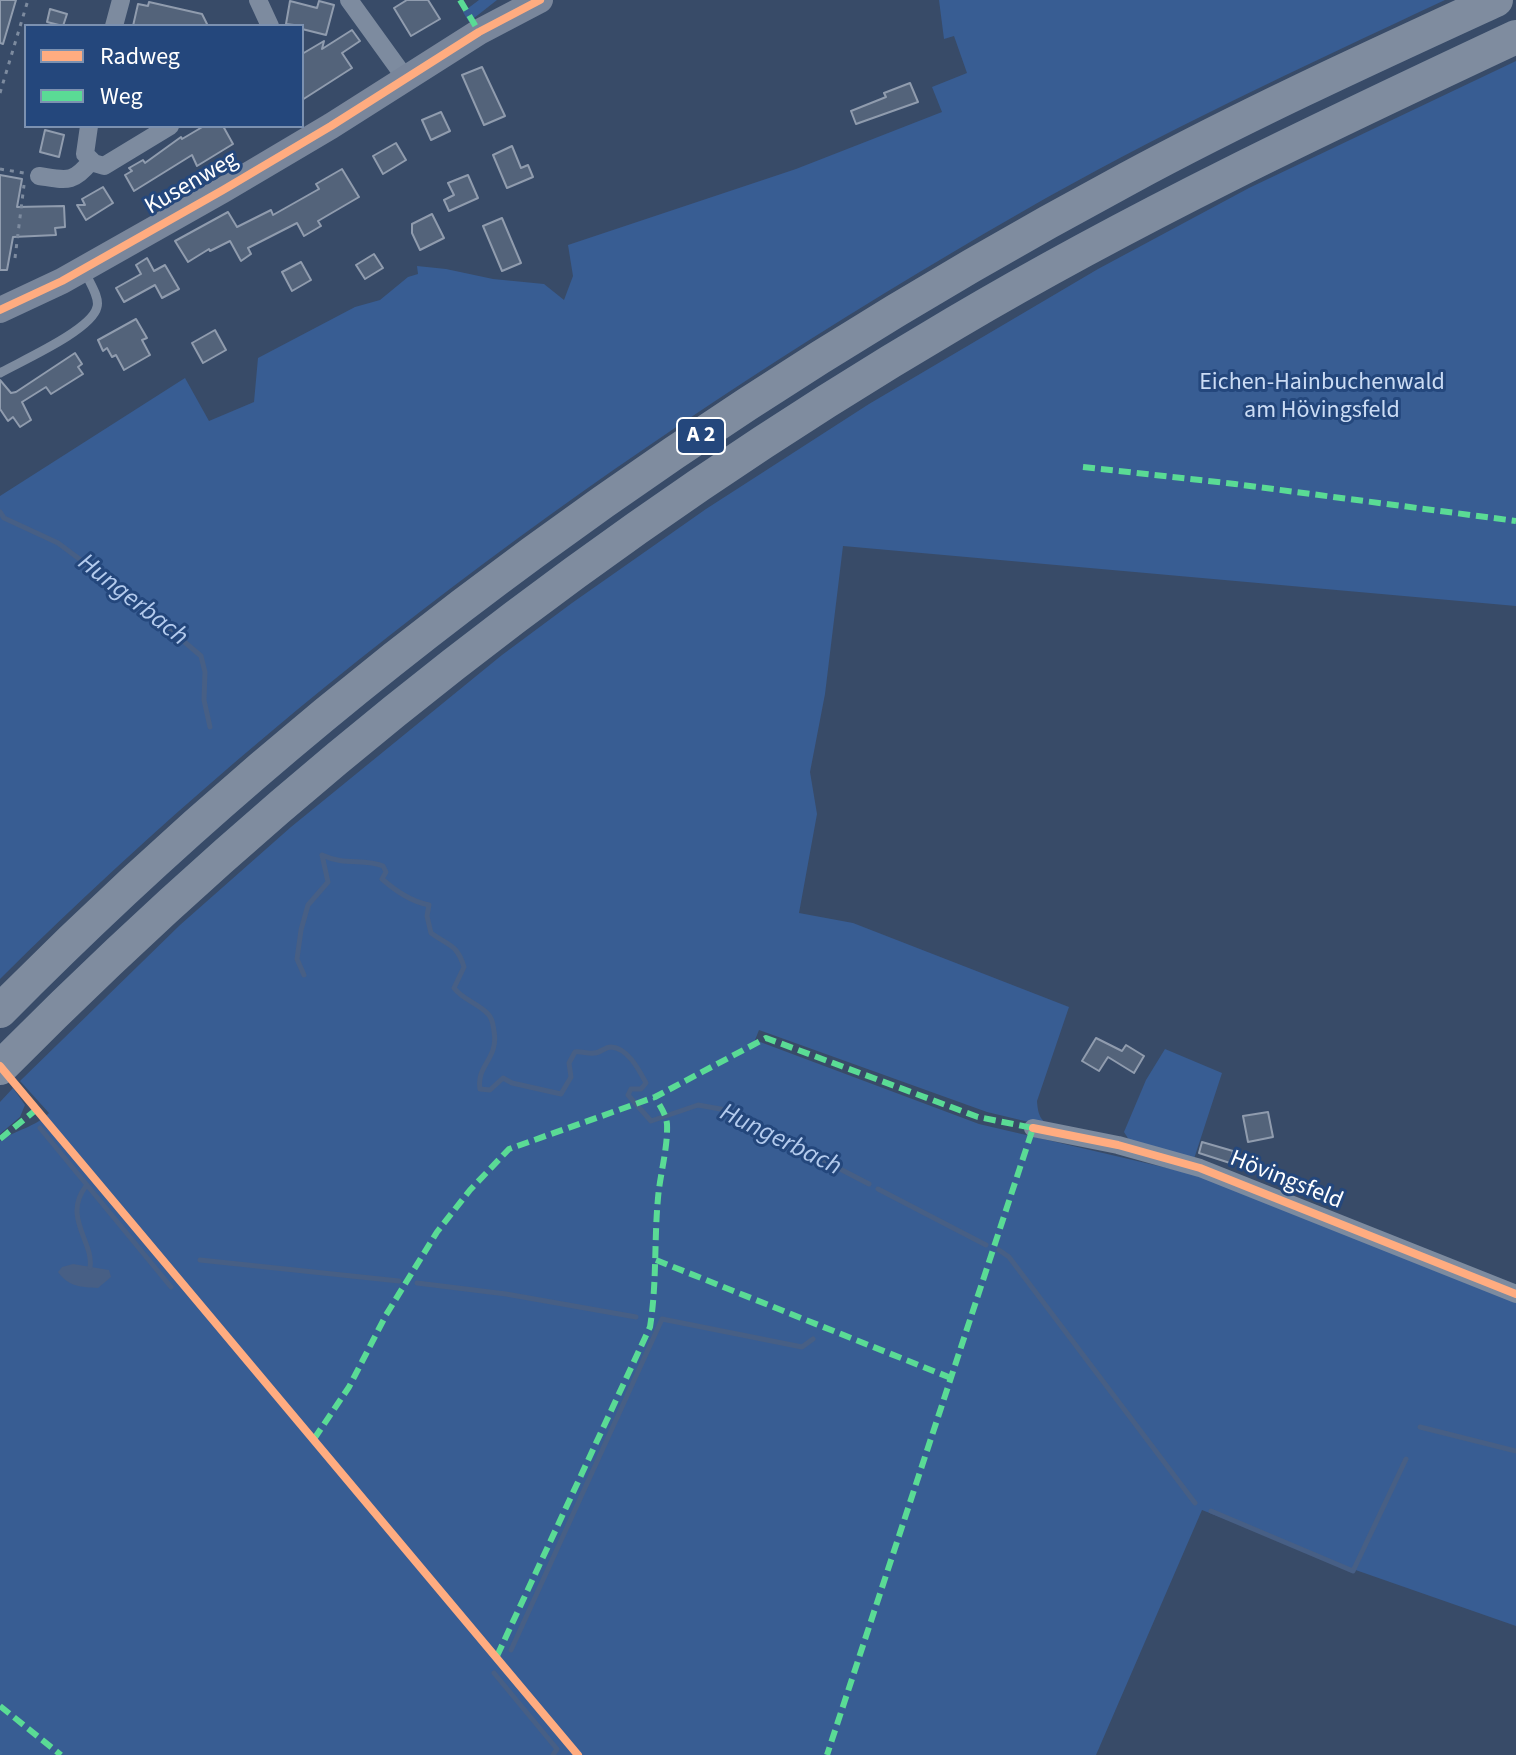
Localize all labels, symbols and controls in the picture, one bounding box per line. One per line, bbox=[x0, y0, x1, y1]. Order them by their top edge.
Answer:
legend bbox=[24, 24, 304, 128]
text: Radweg bbox=[100, 39, 180, 74]
text: Weg bbox=[100, 79, 143, 114]
street label: Kusenweg bbox=[140, 146, 244, 222]
park label: Eichen-Hainbuchenwald am Hövingsfeld bbox=[1199, 370, 1445, 426]
road number: A 2 bbox=[677, 418, 725, 454]
water label: Hungerbach bbox=[71, 548, 193, 654]
water label: Hungerbach bbox=[714, 1098, 846, 1184]
street label: Hövingsfeld bbox=[1225, 1145, 1347, 1217]

